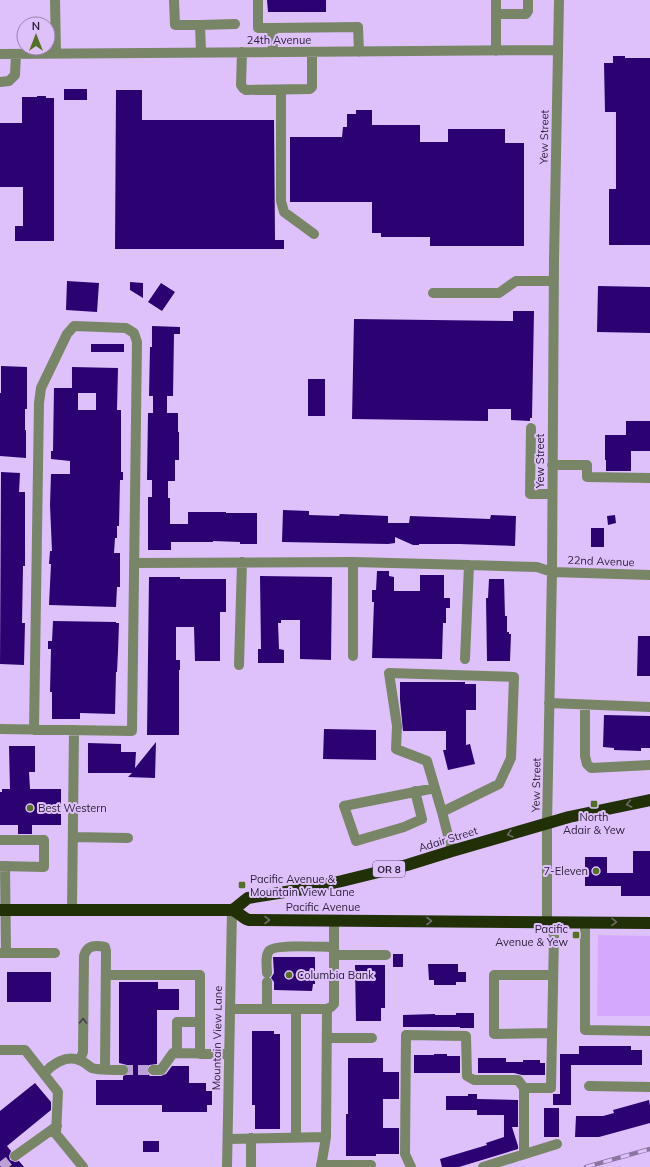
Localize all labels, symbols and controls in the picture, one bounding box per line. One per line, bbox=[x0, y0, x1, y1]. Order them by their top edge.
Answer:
north arrow bbox=[16, 16, 56, 56]
text: N bbox=[32, 19, 40, 33]
street label: 24th Avenue bbox=[247, 33, 311, 47]
street label: Yew Street bbox=[537, 109, 551, 165]
street label: Yew Street bbox=[533, 434, 547, 489]
street label: 22nd Avenue bbox=[567, 553, 635, 569]
street label: Yew Street bbox=[529, 757, 543, 813]
marker: North Adair & Yew bbox=[589, 799, 599, 809]
one-way arrow bbox=[625, 800, 632, 808]
place label: Best Western bbox=[38, 801, 107, 815]
marker: Best Western bbox=[25, 803, 35, 813]
place label: North Adair & Yew bbox=[563, 810, 626, 837]
street label: Adair Street bbox=[417, 823, 479, 855]
one-way arrow bbox=[506, 830, 513, 838]
road number: OR 8 bbox=[373, 861, 405, 877]
place label: 7-Eleven bbox=[544, 864, 588, 878]
marker: 7-Eleven bbox=[591, 866, 601, 876]
place label: Pacific Avenue & Mountain View Lane bbox=[250, 872, 355, 899]
marker: Pacific Avenue & Mountain View Lane bbox=[237, 880, 247, 890]
street label: Pacific Avenue bbox=[286, 900, 360, 914]
one-way arrow bbox=[264, 916, 270, 924]
one-way arrow bbox=[426, 917, 432, 925]
one-way arrow bbox=[611, 918, 617, 926]
place label: Pacific Avenue & Yew bbox=[495, 922, 569, 949]
marker: Pacific Avenue & Yew bbox=[571, 930, 581, 940]
place label: Columbia Bank bbox=[297, 968, 374, 982]
marker: Columbia Bank bbox=[284, 970, 294, 980]
street label: Mountain View Lane bbox=[209, 986, 225, 1090]
one-way arrow bbox=[79, 1018, 87, 1024]

